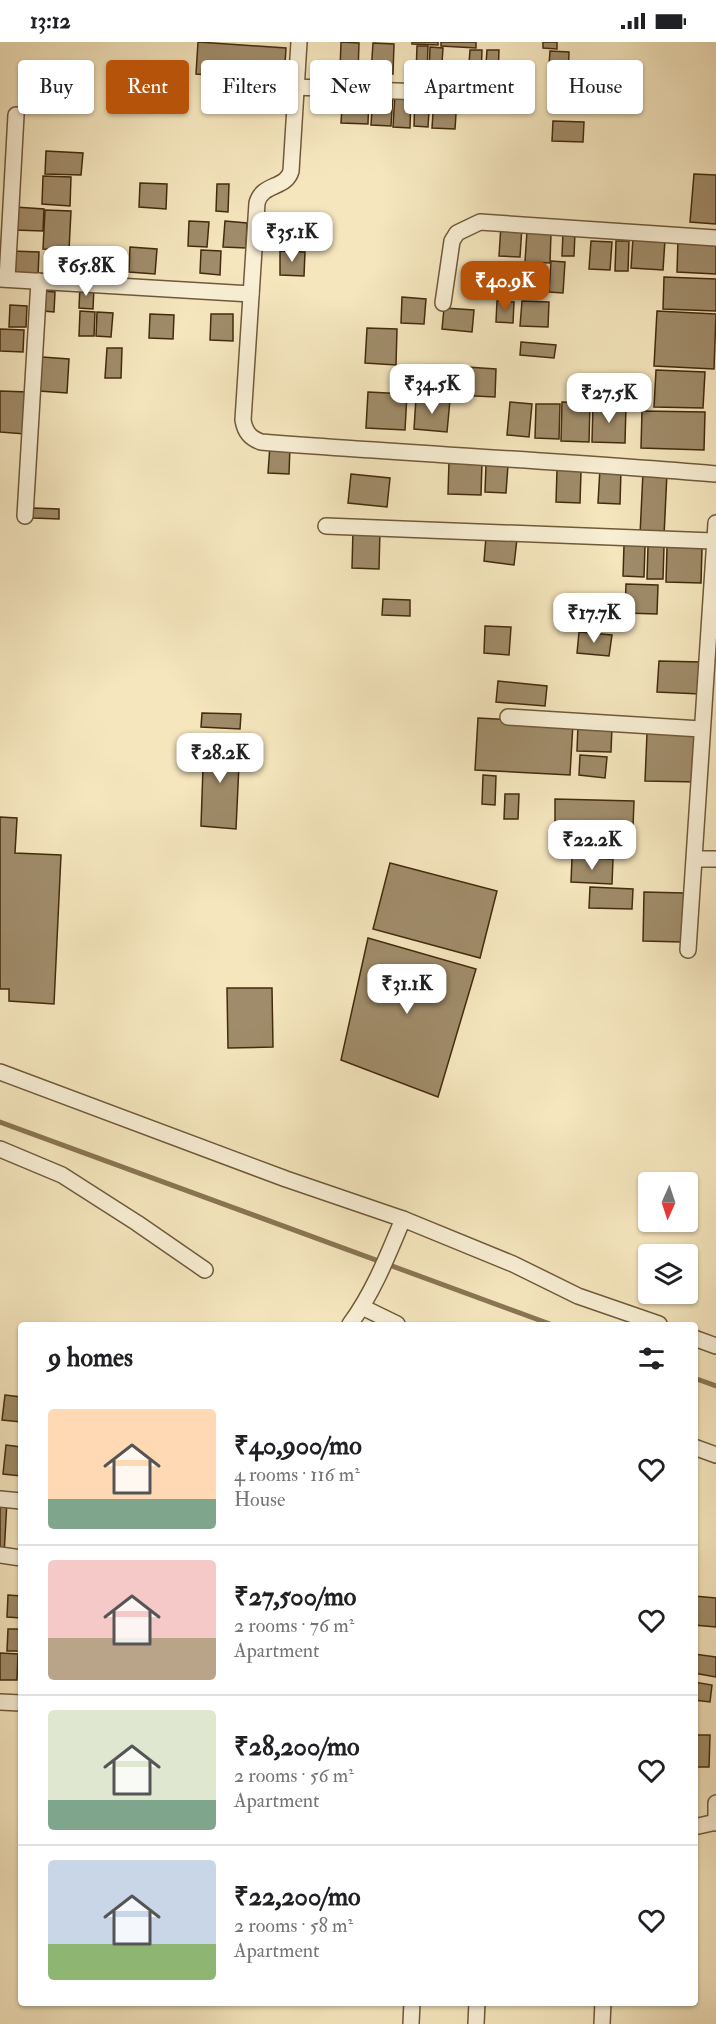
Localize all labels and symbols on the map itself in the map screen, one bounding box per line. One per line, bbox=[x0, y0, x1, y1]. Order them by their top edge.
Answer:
pin: ₹35.1K bbox=[243, 212, 341, 263]
pin: ₹65.8K bbox=[37, 246, 135, 297]
pin: ₹40.9K bbox=[456, 261, 554, 312]
pin: ₹34.5K bbox=[383, 364, 481, 415]
pin: ₹27.5K bbox=[560, 373, 658, 424]
pin: ₹17.7K bbox=[545, 593, 643, 644]
pin: ₹28.2K bbox=[171, 733, 269, 784]
pin: ₹22.2K bbox=[543, 820, 641, 871]
pin: ₹31.1K bbox=[358, 964, 456, 1015]
north arrow bbox=[638, 1172, 698, 1232]

